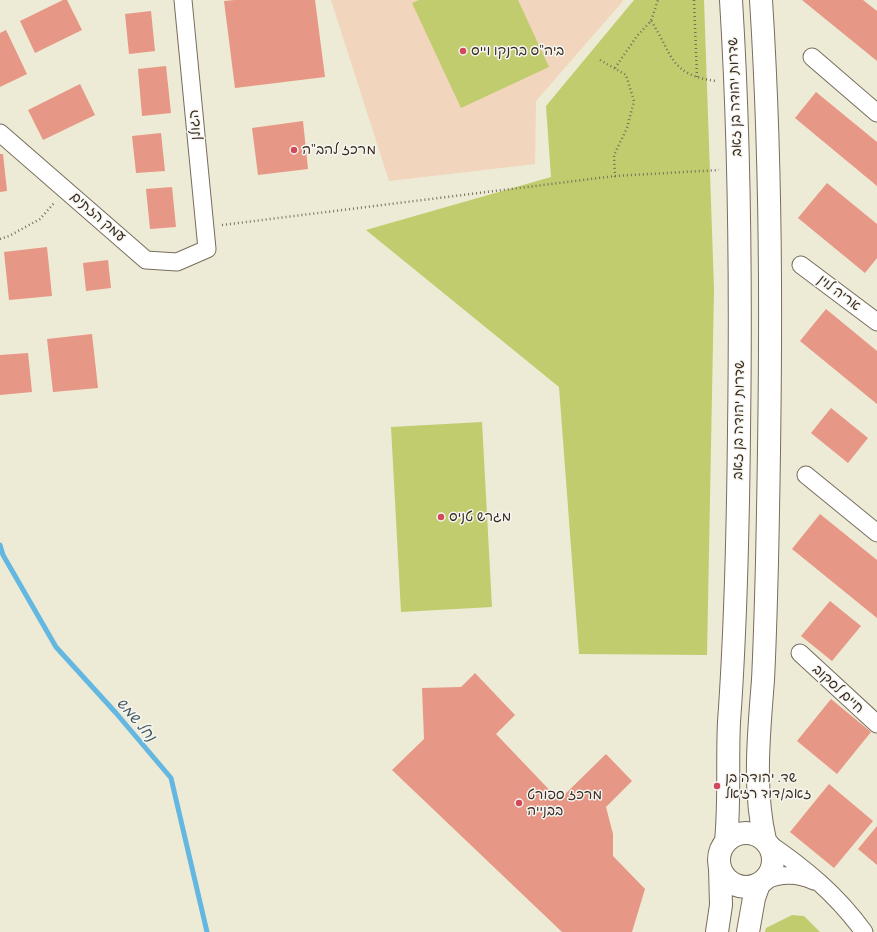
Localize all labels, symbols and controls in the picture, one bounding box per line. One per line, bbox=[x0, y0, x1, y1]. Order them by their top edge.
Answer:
street label: שדרות יהודה בן זאב bbox=[725, 37, 745, 157]
place label: ביה"ס ברנקו וייס bbox=[471, 43, 564, 59]
marker: ביה"ס ברנקו וייס bbox=[458, 46, 468, 56]
street label: הגולן bbox=[185, 109, 205, 141]
place label: מרכז להב"ה bbox=[302, 142, 376, 158]
marker: מרכז להב"ה bbox=[289, 145, 299, 155]
street label: עמק הזתים bbox=[67, 188, 129, 246]
street label: אריה לוין bbox=[814, 271, 864, 315]
street label: שדרות יהודה בן זאב bbox=[730, 360, 748, 480]
place label: מגרש טניס bbox=[449, 509, 511, 525]
marker: מגרש טניס bbox=[436, 512, 446, 522]
street label: חיים לסקוב bbox=[809, 661, 867, 717]
water label: נחל שמש bbox=[112, 695, 160, 745]
place label: שד. יהודה בן זאב/דוד רזיאל bbox=[725, 770, 812, 802]
marker: שד. יהודה בן זאב/דוד רזיאל bbox=[712, 781, 722, 791]
place label: מרכז ספורט בבנייה bbox=[527, 787, 602, 820]
marker: מרכז ספורט בבנייה bbox=[514, 798, 524, 808]

